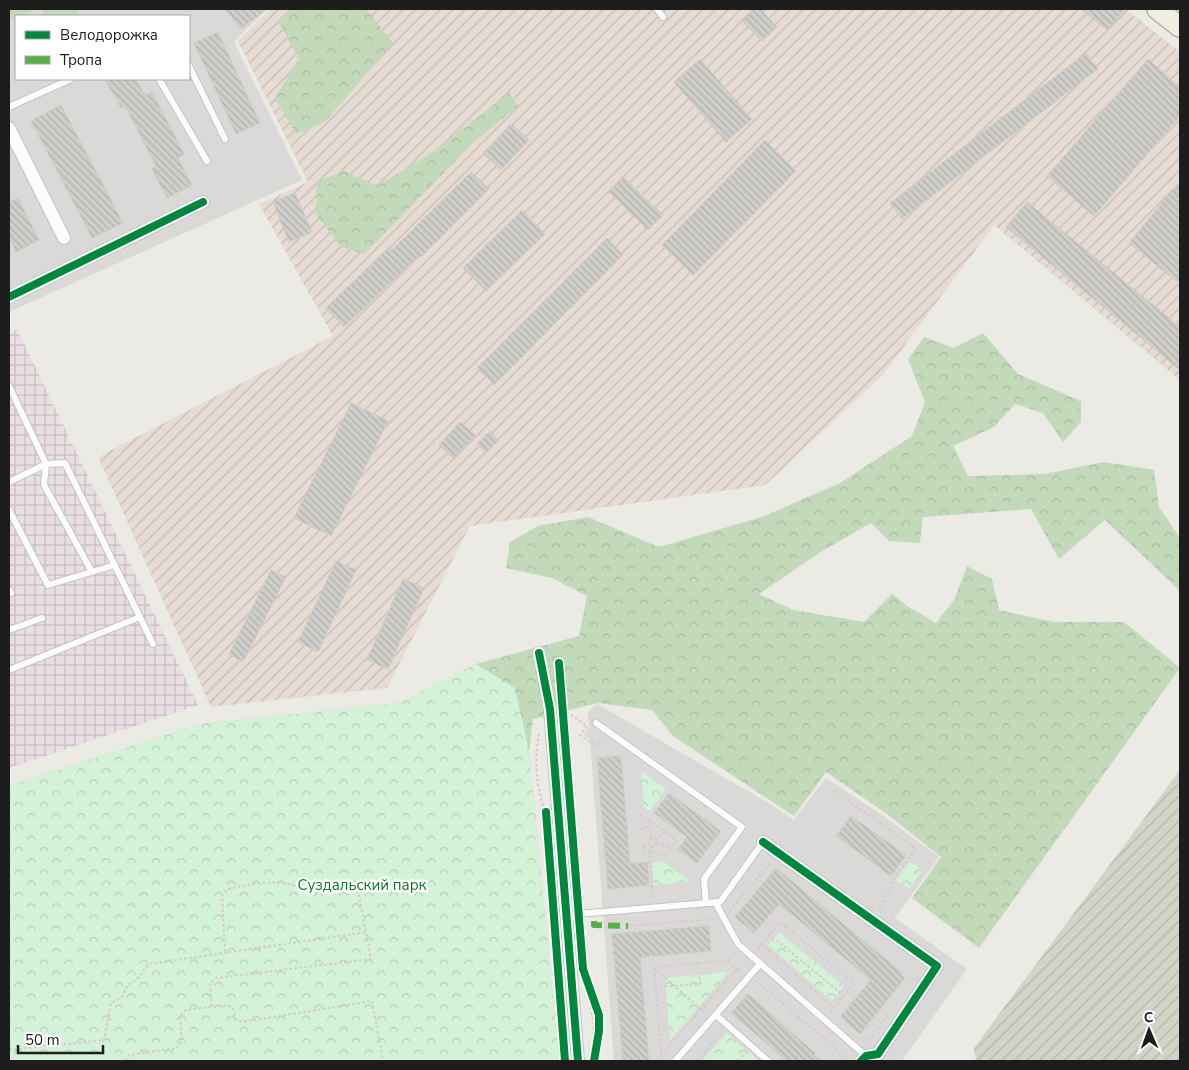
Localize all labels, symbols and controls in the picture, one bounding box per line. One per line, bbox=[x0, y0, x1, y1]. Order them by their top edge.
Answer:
legend bbox=[15, 15, 190, 80]
text: Велодорожка bbox=[60, 25, 158, 45]
text: Тропа bbox=[60, 50, 102, 70]
park label: Суздальский парк bbox=[298, 875, 427, 895]
north arrow bbox=[1124, 1005, 1174, 1055]
text: С bbox=[1143, 1008, 1154, 1027]
scale bar bbox=[18, 1022, 102, 1054]
text: 50 m bbox=[25, 1030, 60, 1050]

